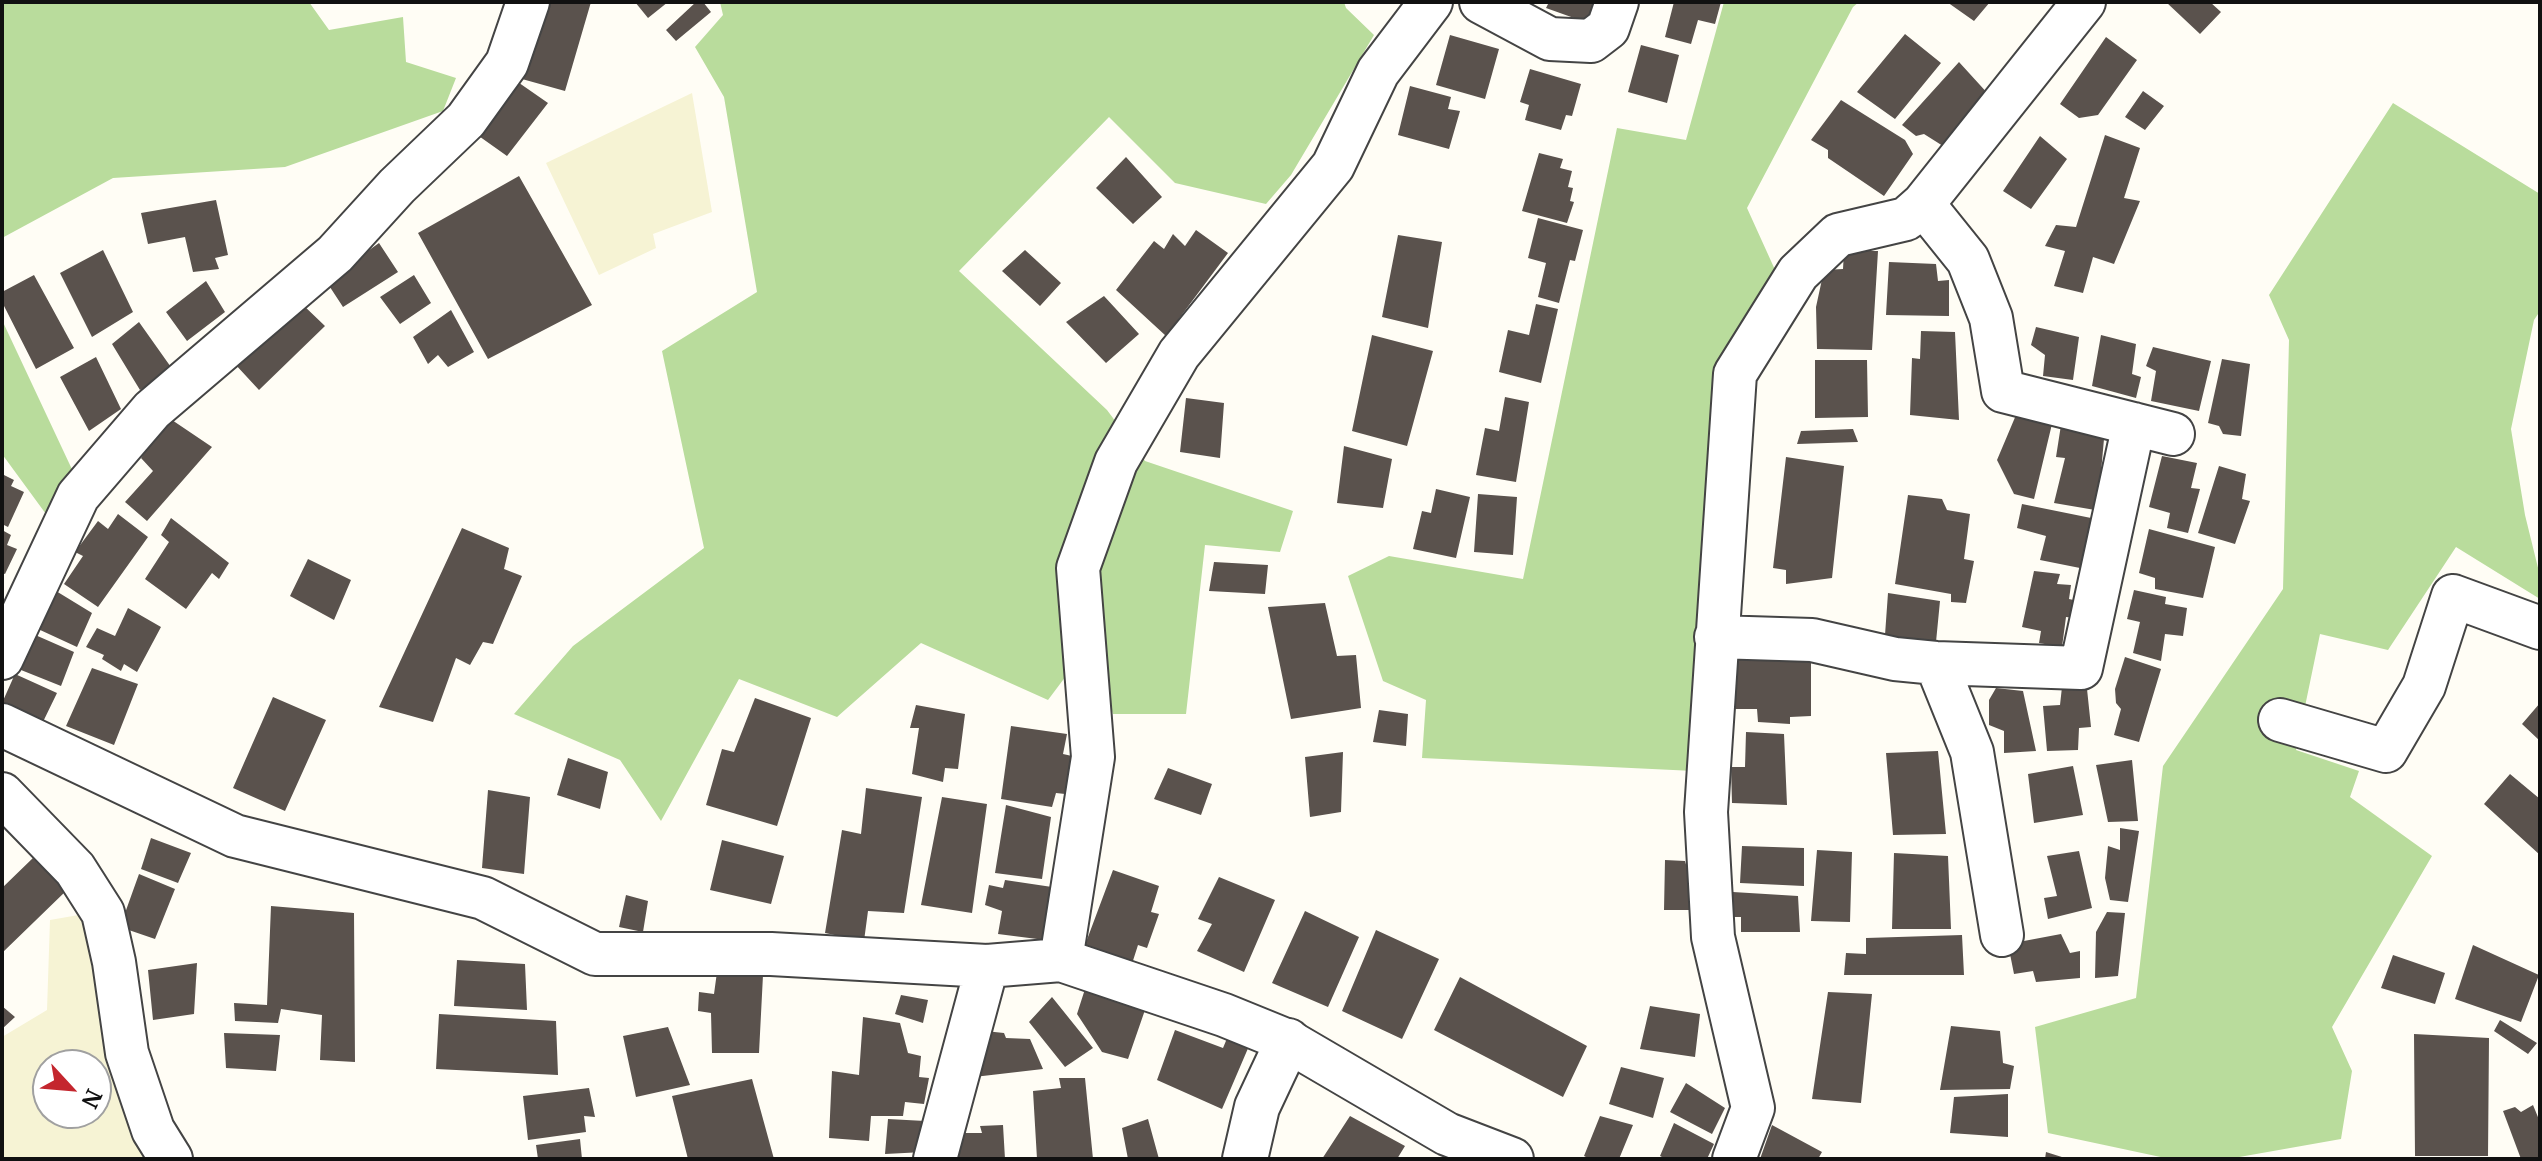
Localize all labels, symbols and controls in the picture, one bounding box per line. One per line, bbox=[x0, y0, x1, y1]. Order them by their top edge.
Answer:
north arrow bbox=[32, 1049, 112, 1129]
text: N bbox=[75, 1085, 108, 1113]

